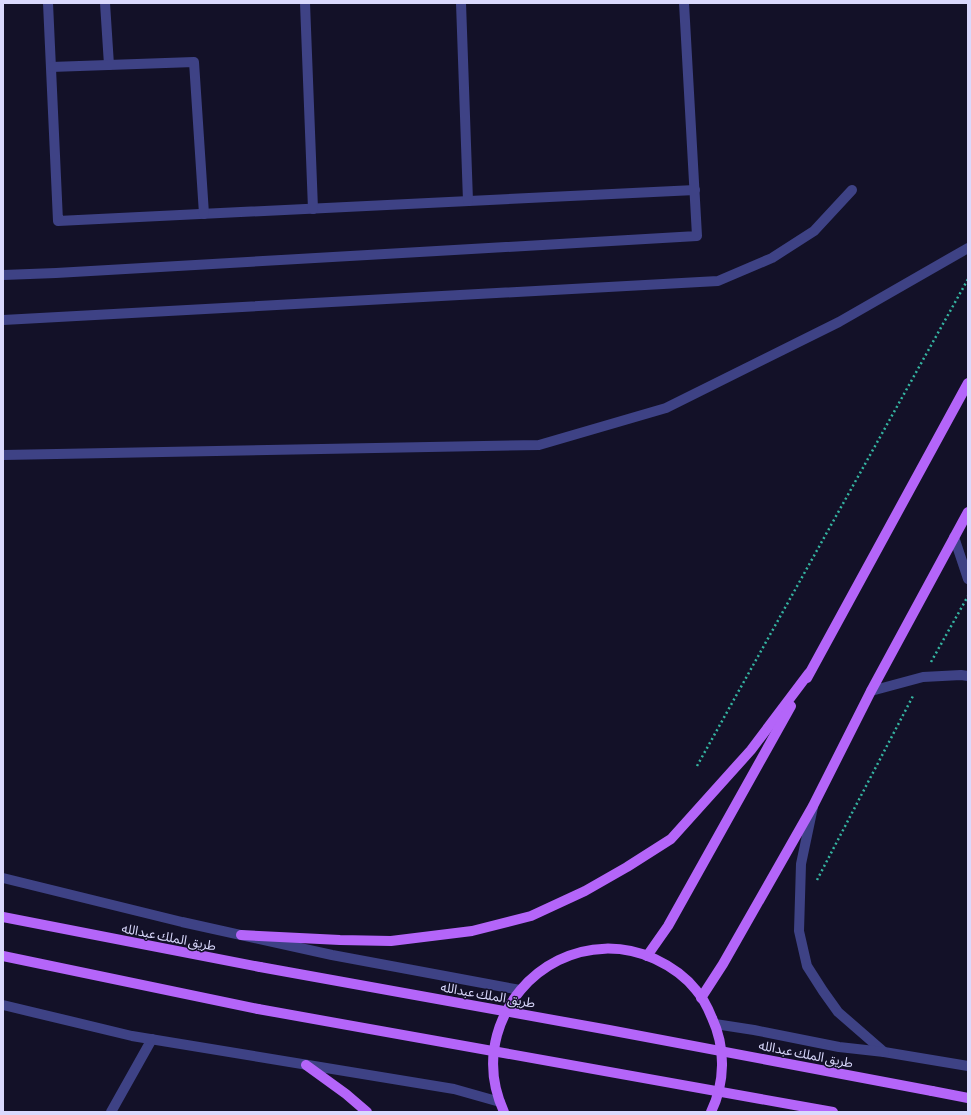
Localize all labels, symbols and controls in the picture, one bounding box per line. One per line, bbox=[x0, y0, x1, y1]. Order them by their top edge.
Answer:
street label: طريق الملك عبدالله bbox=[120, 920, 218, 955]
street label: طريق الملك عبدالله bbox=[439, 979, 537, 1012]
street label: طريق الملك عبدالله bbox=[757, 1037, 855, 1072]

